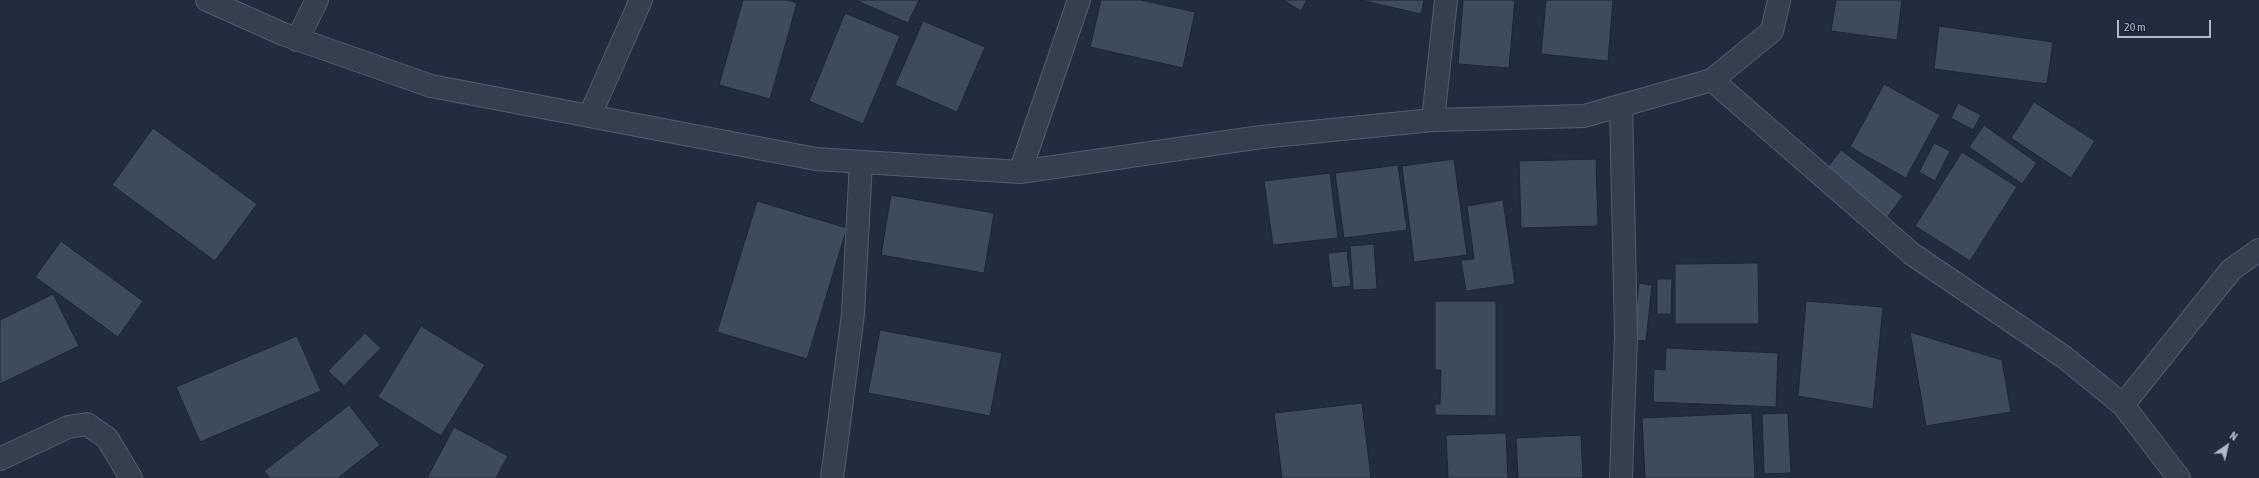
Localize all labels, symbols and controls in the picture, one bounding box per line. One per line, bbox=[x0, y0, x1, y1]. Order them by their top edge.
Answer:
scale bar bbox=[2119, 12, 2213, 38]
text: 20 m bbox=[2124, 20, 2146, 34]
north arrow bbox=[2207, 426, 2247, 466]
text: N bbox=[2228, 429, 2240, 443]

